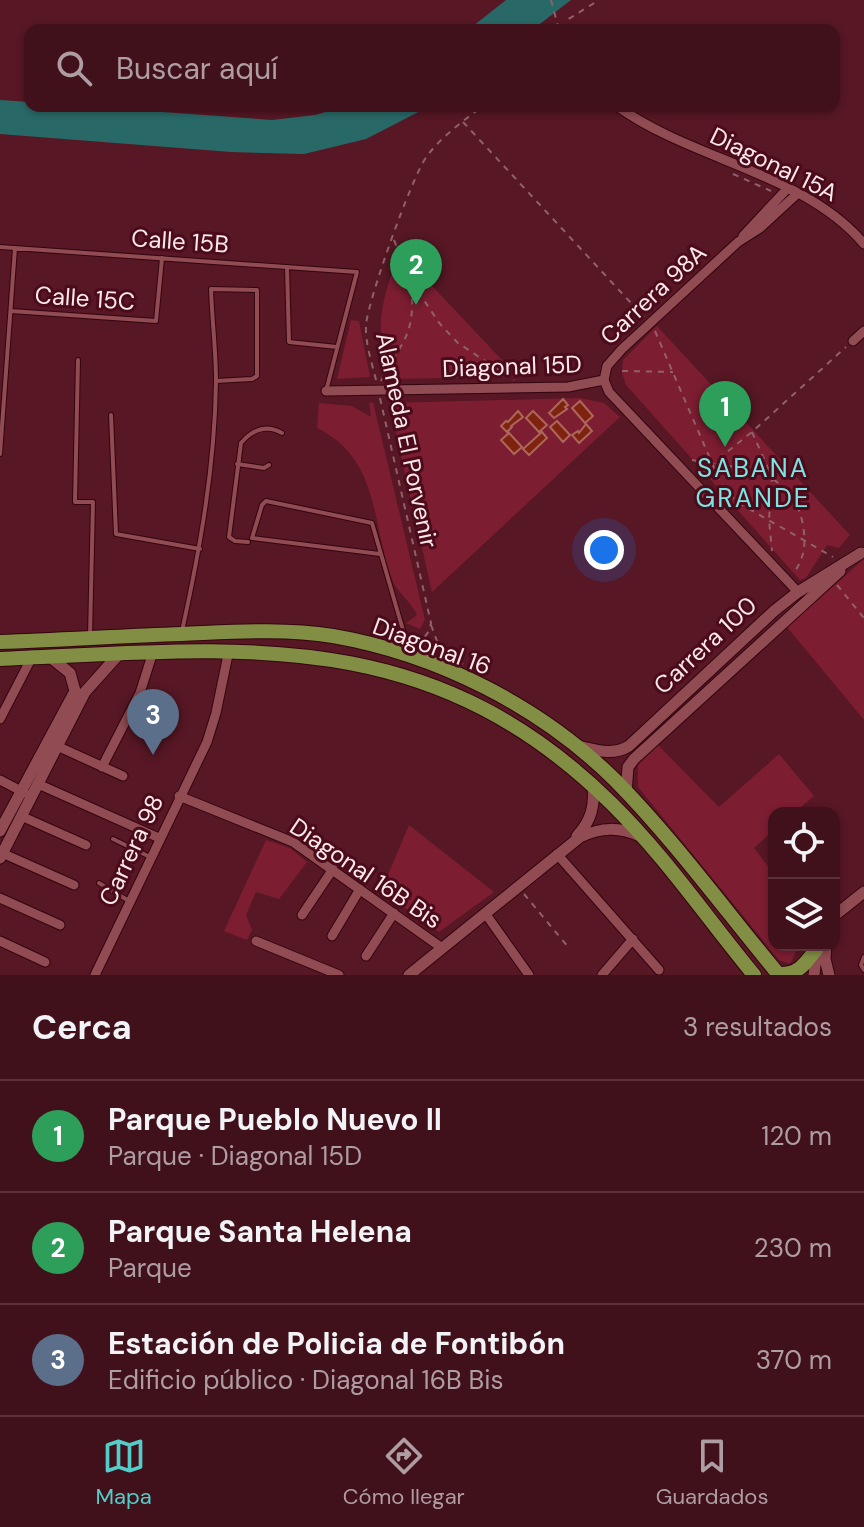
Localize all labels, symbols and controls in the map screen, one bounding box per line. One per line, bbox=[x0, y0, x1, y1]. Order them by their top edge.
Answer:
search box bbox=[24, 24, 840, 112]
icon: search bbox=[52, 46, 96, 90]
text: Buscar aquí bbox=[116, 49, 278, 88]
street label: Diagonal 15A bbox=[705, 120, 843, 208]
street label: Calle 15B bbox=[130, 222, 230, 260]
street label: Carrera 98A bbox=[593, 237, 713, 351]
pin: 2 bbox=[390, 239, 442, 305]
street label: Calle 15C bbox=[34, 279, 136, 317]
street label: Alameda El Porvenir bbox=[369, 329, 445, 551]
street label: Diagonal 15D bbox=[442, 348, 582, 384]
pin: 1 bbox=[699, 381, 751, 447]
district label: SABANA GRANDE bbox=[696, 451, 810, 515]
your location bbox=[584, 530, 624, 570]
street label: Carrera 100 bbox=[647, 589, 763, 701]
street label: Diagonal 16 bbox=[369, 610, 495, 682]
pin: 3 bbox=[127, 689, 179, 755]
street label: Carrera 98 bbox=[92, 790, 170, 910]
map controls bbox=[768, 807, 840, 951]
button: locate bbox=[768, 807, 840, 879]
street label: Diagonal 16B Bis bbox=[284, 811, 448, 935]
button: layers bbox=[768, 879, 840, 951]
text: Cerca bbox=[32, 1005, 132, 1050]
text: 3 resultados bbox=[683, 1010, 832, 1044]
text: Parque Pueblo Nuevo II bbox=[108, 1100, 442, 1139]
text: 1 bbox=[53, 1119, 63, 1153]
text: 120 m bbox=[761, 1119, 832, 1153]
text: Parque · Diagonal 15D bbox=[108, 1139, 362, 1173]
text: Parque Santa Helena bbox=[108, 1212, 412, 1251]
text: 2 bbox=[50, 1231, 66, 1265]
text: 230 m bbox=[754, 1231, 832, 1265]
text: Parque bbox=[108, 1251, 192, 1285]
text: Estación de Policia de Fontibón bbox=[108, 1324, 565, 1363]
text: 3 bbox=[50, 1343, 66, 1377]
text: 370 m bbox=[756, 1343, 832, 1377]
text: Edificio público · Diagonal 16B Bis bbox=[108, 1363, 504, 1397]
tab: Mapa bbox=[96, 1434, 152, 1511]
tab: Cómo llegar bbox=[343, 1434, 465, 1511]
tab: Guardados bbox=[656, 1434, 768, 1511]

